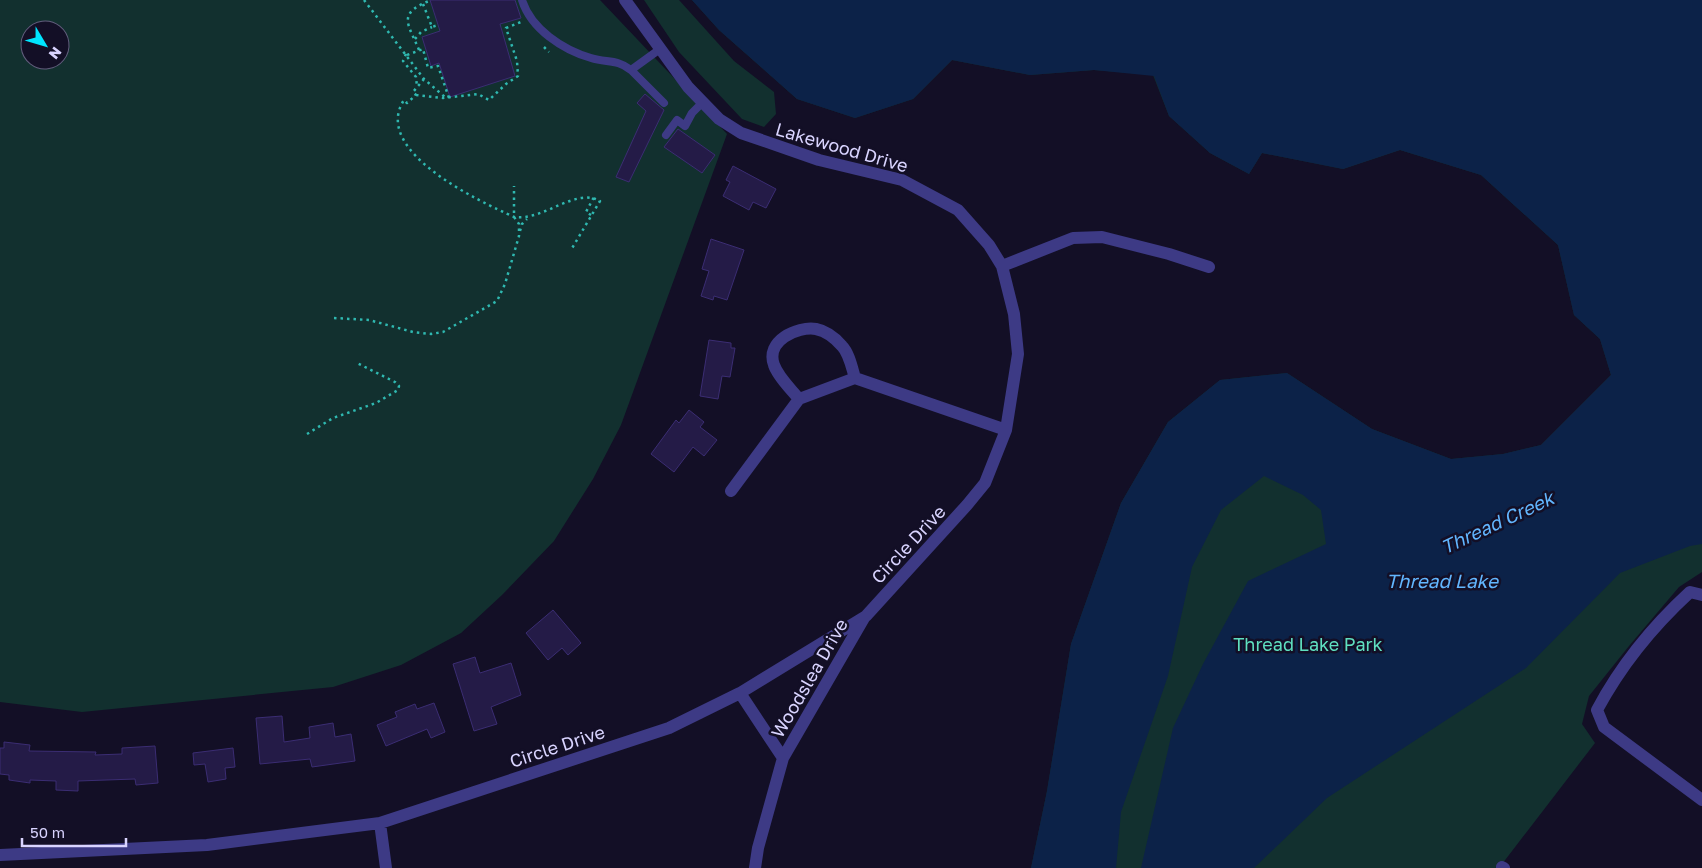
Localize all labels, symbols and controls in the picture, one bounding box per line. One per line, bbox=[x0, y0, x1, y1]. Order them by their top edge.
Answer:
north arrow bbox=[20, 20, 70, 70]
text: N bbox=[46, 44, 66, 63]
street label: Lakewood Drive bbox=[773, 118, 911, 176]
water label: Thread Creek bbox=[1437, 485, 1559, 558]
street label: Circle Drive bbox=[866, 500, 950, 588]
water label: Thread Lake bbox=[1386, 569, 1500, 592]
street label: Woodslea Drive bbox=[766, 614, 852, 742]
park label: Thread Lake Park bbox=[1233, 633, 1383, 655]
street label: Circle Drive bbox=[507, 720, 607, 772]
scale bar bbox=[22, 816, 126, 848]
text: 50 m bbox=[30, 823, 65, 841]

